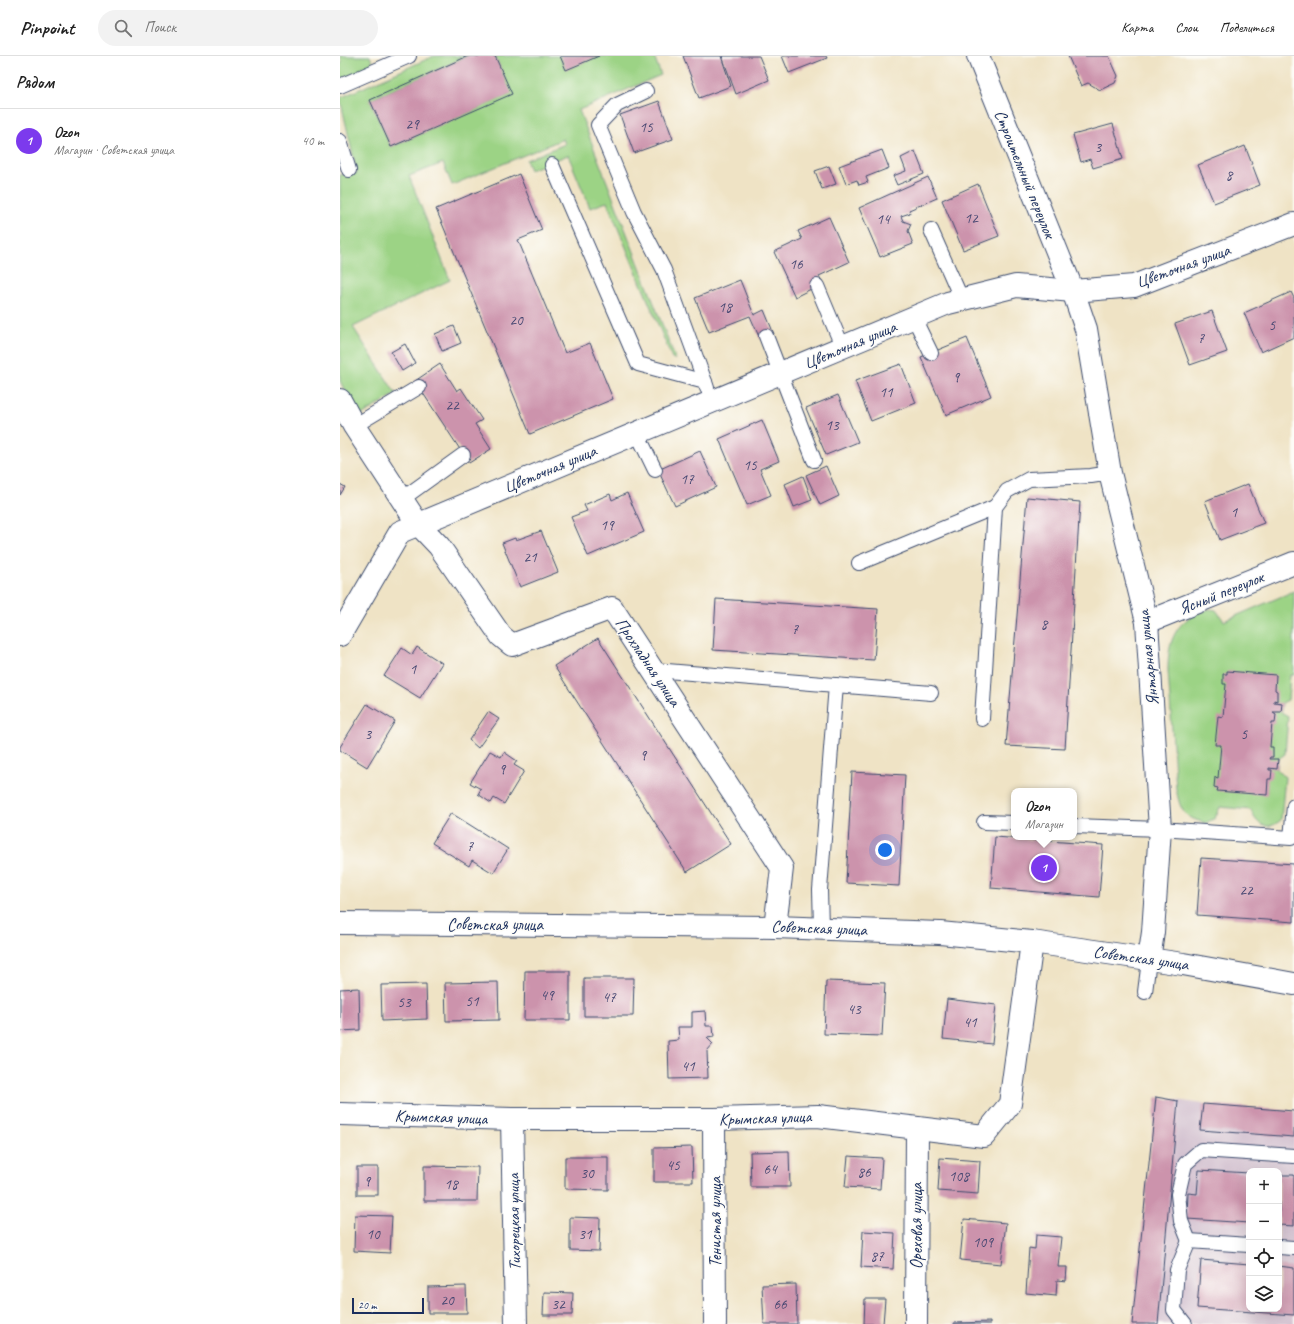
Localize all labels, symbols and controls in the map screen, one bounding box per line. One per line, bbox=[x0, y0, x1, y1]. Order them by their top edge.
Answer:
search box bbox=[98, 10, 378, 46]
text: Pinpoint bbox=[20, 16, 74, 40]
icon: search bbox=[112, 17, 134, 39]
text: Поиск bbox=[144, 18, 176, 37]
text: Карта bbox=[1121, 19, 1153, 36]
text: Слои bbox=[1175, 19, 1198, 36]
text: Поделиться bbox=[1220, 19, 1274, 36]
text: Рядом bbox=[16, 72, 54, 93]
street label: Строительный переулок bbox=[990, 107, 1061, 243]
house number: 29 bbox=[405, 115, 420, 134]
house number: 15 bbox=[639, 118, 654, 137]
text: Ozon bbox=[54, 123, 79, 142]
text: 1 bbox=[26, 133, 32, 149]
text: 40 m bbox=[302, 133, 324, 149]
house number: 3 bbox=[1095, 138, 1103, 157]
text: Магазин · Советская улица bbox=[54, 142, 174, 158]
house number: 8 bbox=[1226, 166, 1234, 185]
house number: 12 bbox=[964, 209, 979, 228]
house number: 14 bbox=[876, 210, 891, 229]
street label: Цветочная улица bbox=[1133, 239, 1234, 293]
house number: 16 bbox=[789, 255, 804, 274]
house number: 18 bbox=[718, 298, 733, 317]
house number: 20 bbox=[509, 311, 524, 330]
street label: Цветочная улица bbox=[800, 315, 901, 374]
house number: 5 bbox=[1269, 316, 1277, 335]
house number: 7 bbox=[1198, 329, 1206, 348]
house number: 9 bbox=[953, 368, 961, 387]
house number: 11 bbox=[879, 383, 894, 402]
house number: 22 bbox=[445, 396, 460, 415]
house number: 13 bbox=[825, 416, 840, 435]
street label: Цветочная улица bbox=[500, 439, 601, 498]
house number: 15 bbox=[743, 456, 758, 475]
house number: 17 bbox=[680, 470, 695, 489]
house number: 1 bbox=[1231, 503, 1239, 522]
house number: 19 bbox=[600, 516, 615, 535]
house number: 21 bbox=[523, 548, 538, 567]
street label: Ясный переулок bbox=[1176, 566, 1268, 619]
street label: Янтарная улица bbox=[1132, 607, 1163, 707]
street label: Прохладная улица bbox=[611, 614, 686, 712]
house number: 8 bbox=[1041, 615, 1049, 634]
house number: 7 bbox=[792, 620, 800, 639]
house number: 1 bbox=[410, 660, 418, 679]
house number: 3 bbox=[365, 725, 373, 744]
house number: 5 bbox=[1241, 725, 1249, 744]
house number: 9 bbox=[640, 746, 648, 765]
house number: 9 bbox=[499, 760, 507, 779]
popup bbox=[1011, 788, 1077, 840]
text: Ozon bbox=[1025, 797, 1050, 816]
text: Магазин bbox=[1025, 816, 1063, 832]
house number: 7 bbox=[467, 837, 475, 856]
your location bbox=[875, 840, 895, 860]
pin: 1 bbox=[1031, 853, 1057, 883]
house number: 22 bbox=[1239, 881, 1254, 900]
street label: Советская улица bbox=[447, 914, 545, 935]
street label: Советская улица bbox=[771, 916, 869, 940]
street label: Советская улица bbox=[1092, 941, 1192, 975]
house number: 49 bbox=[540, 986, 555, 1005]
house number: 47 bbox=[602, 988, 617, 1007]
house number: 51 bbox=[465, 992, 480, 1011]
house number: 53 bbox=[397, 993, 412, 1012]
house number: 43 bbox=[847, 1000, 862, 1019]
house number: 41 bbox=[963, 1013, 978, 1032]
house number: 41 bbox=[681, 1057, 696, 1076]
street label: Крымская улица bbox=[394, 1105, 489, 1129]
street label: Крымская улица bbox=[718, 1106, 813, 1130]
house number: 45 bbox=[666, 1156, 681, 1175]
house number: 64 bbox=[763, 1160, 778, 1179]
house number: 86 bbox=[857, 1163, 872, 1182]
house number: 30 bbox=[580, 1164, 595, 1183]
house number: 108 bbox=[949, 1167, 970, 1186]
map controls bbox=[1246, 1168, 1282, 1312]
button: + bbox=[1246, 1168, 1282, 1204]
house number: 9 bbox=[364, 1172, 372, 1191]
street label: Тихорецкая улица bbox=[503, 1172, 525, 1271]
house number: 18 bbox=[444, 1175, 459, 1194]
street label: Тенистая улица bbox=[705, 1175, 726, 1267]
street label: Ореховая улица bbox=[906, 1181, 927, 1269]
button: − bbox=[1246, 1204, 1282, 1240]
house number: 10 bbox=[366, 1225, 381, 1244]
house number: 31 bbox=[578, 1225, 593, 1244]
house number: 109 bbox=[973, 1233, 994, 1252]
button: locate bbox=[1246, 1240, 1282, 1276]
house number: 87 bbox=[870, 1247, 885, 1266]
button: layers bbox=[1246, 1276, 1282, 1312]
house number: 20 bbox=[440, 1291, 455, 1310]
house number: 32 bbox=[551, 1295, 566, 1314]
house number: 66 bbox=[773, 1295, 788, 1314]
scale bar bbox=[352, 1296, 424, 1315]
text: 20 m bbox=[358, 1298, 377, 1312]

